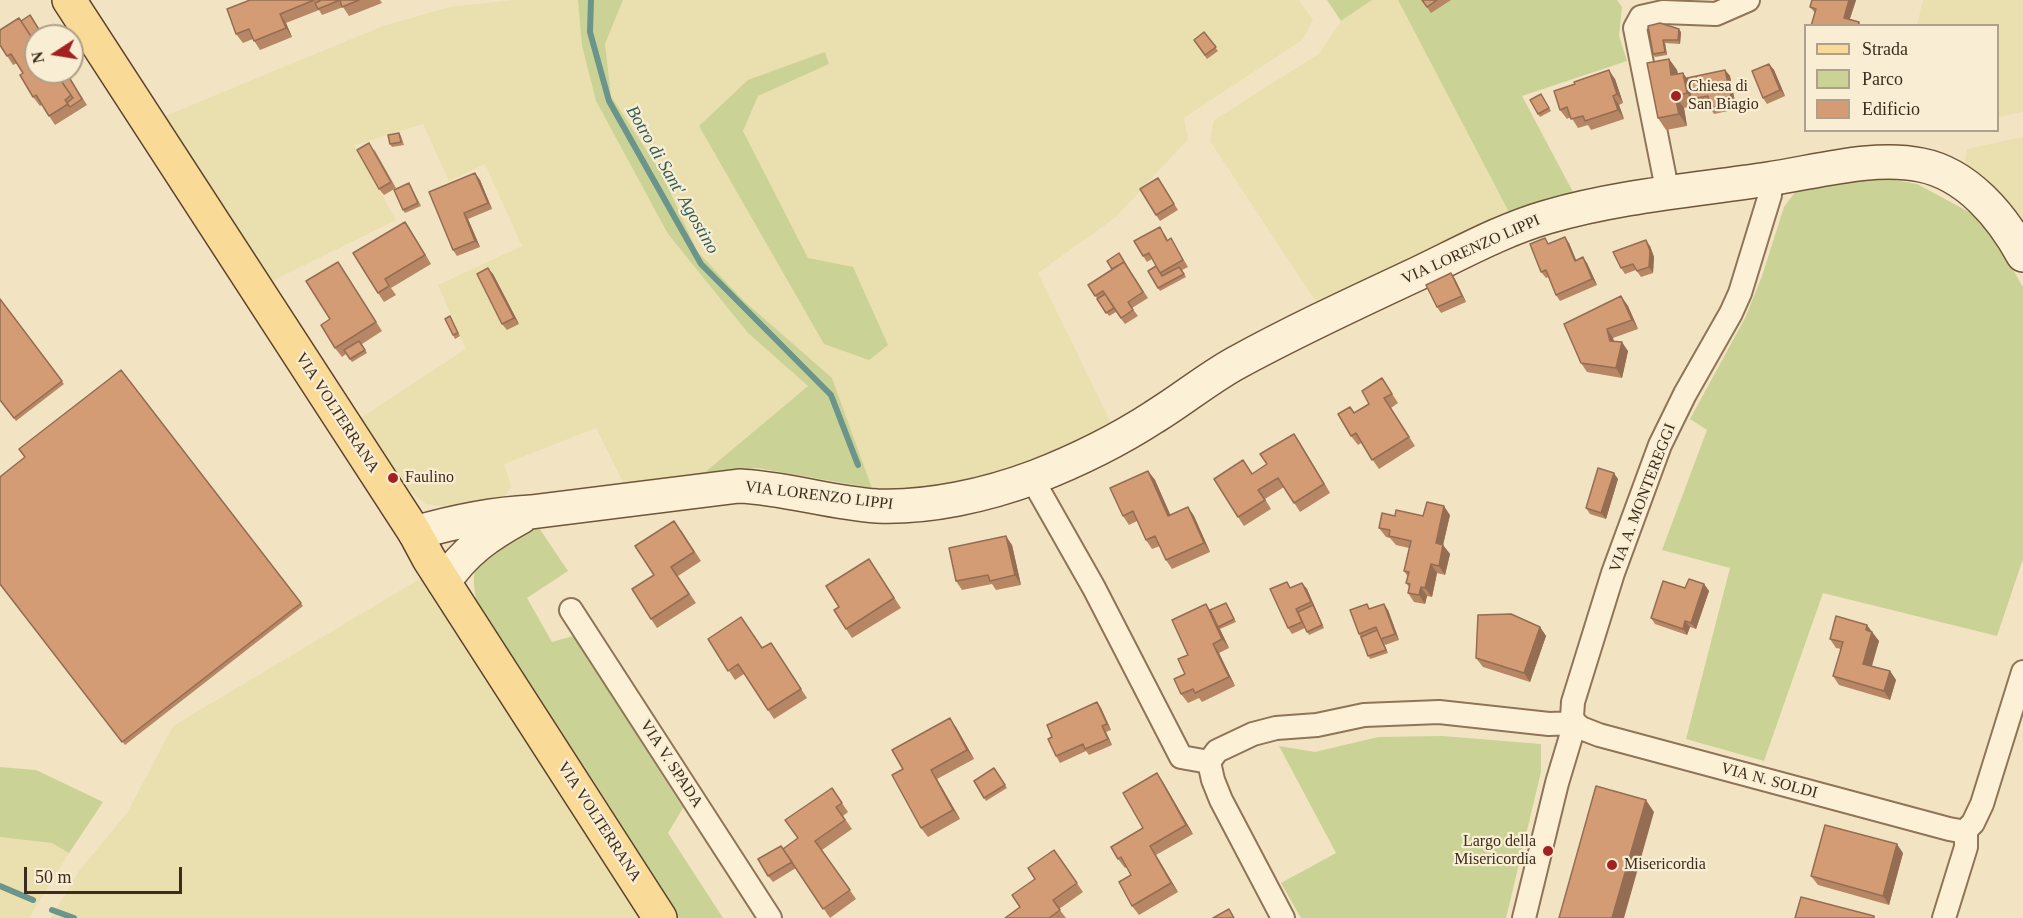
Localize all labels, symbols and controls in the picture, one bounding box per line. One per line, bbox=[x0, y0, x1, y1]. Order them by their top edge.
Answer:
north arrow bbox=[24, 24, 84, 84]
legend bbox=[1804, 24, 1999, 132]
text: Strada bbox=[1862, 39, 1908, 59]
text: N bbox=[28, 50, 47, 65]
text: Parco bbox=[1862, 69, 1903, 89]
place label: Chiesa di San Biagio bbox=[1688, 77, 1759, 115]
marker: Chiesa di San Biagio bbox=[1669, 89, 1683, 103]
text: Edificio bbox=[1862, 99, 1920, 119]
water label: Botro di Sant' Agostino bbox=[621, 102, 723, 258]
street label: VIA LORENZO LIPPI bbox=[1399, 211, 1543, 289]
street label: VIA VOLTERRANA bbox=[291, 349, 383, 477]
street label: VIA A. MONTEREGGI bbox=[1606, 421, 1680, 575]
place label: Faulino bbox=[405, 468, 454, 488]
marker: Faulino bbox=[386, 471, 400, 485]
street label: VIA LORENZO LIPPI bbox=[744, 477, 894, 515]
street label: VIA V. SPADA bbox=[635, 716, 707, 812]
street label: VIA VOLTERRANA bbox=[553, 758, 645, 886]
street label: VIA N. SOLDI bbox=[1719, 759, 1819, 803]
place label: Largo della Misericordia bbox=[1454, 832, 1536, 870]
marker: Largo della Misericordia bbox=[1541, 844, 1555, 858]
scale bar bbox=[27, 855, 184, 893]
place label: Misericordia bbox=[1624, 855, 1706, 875]
marker: Misericordia bbox=[1605, 858, 1619, 872]
text: 50 m bbox=[35, 867, 72, 887]

